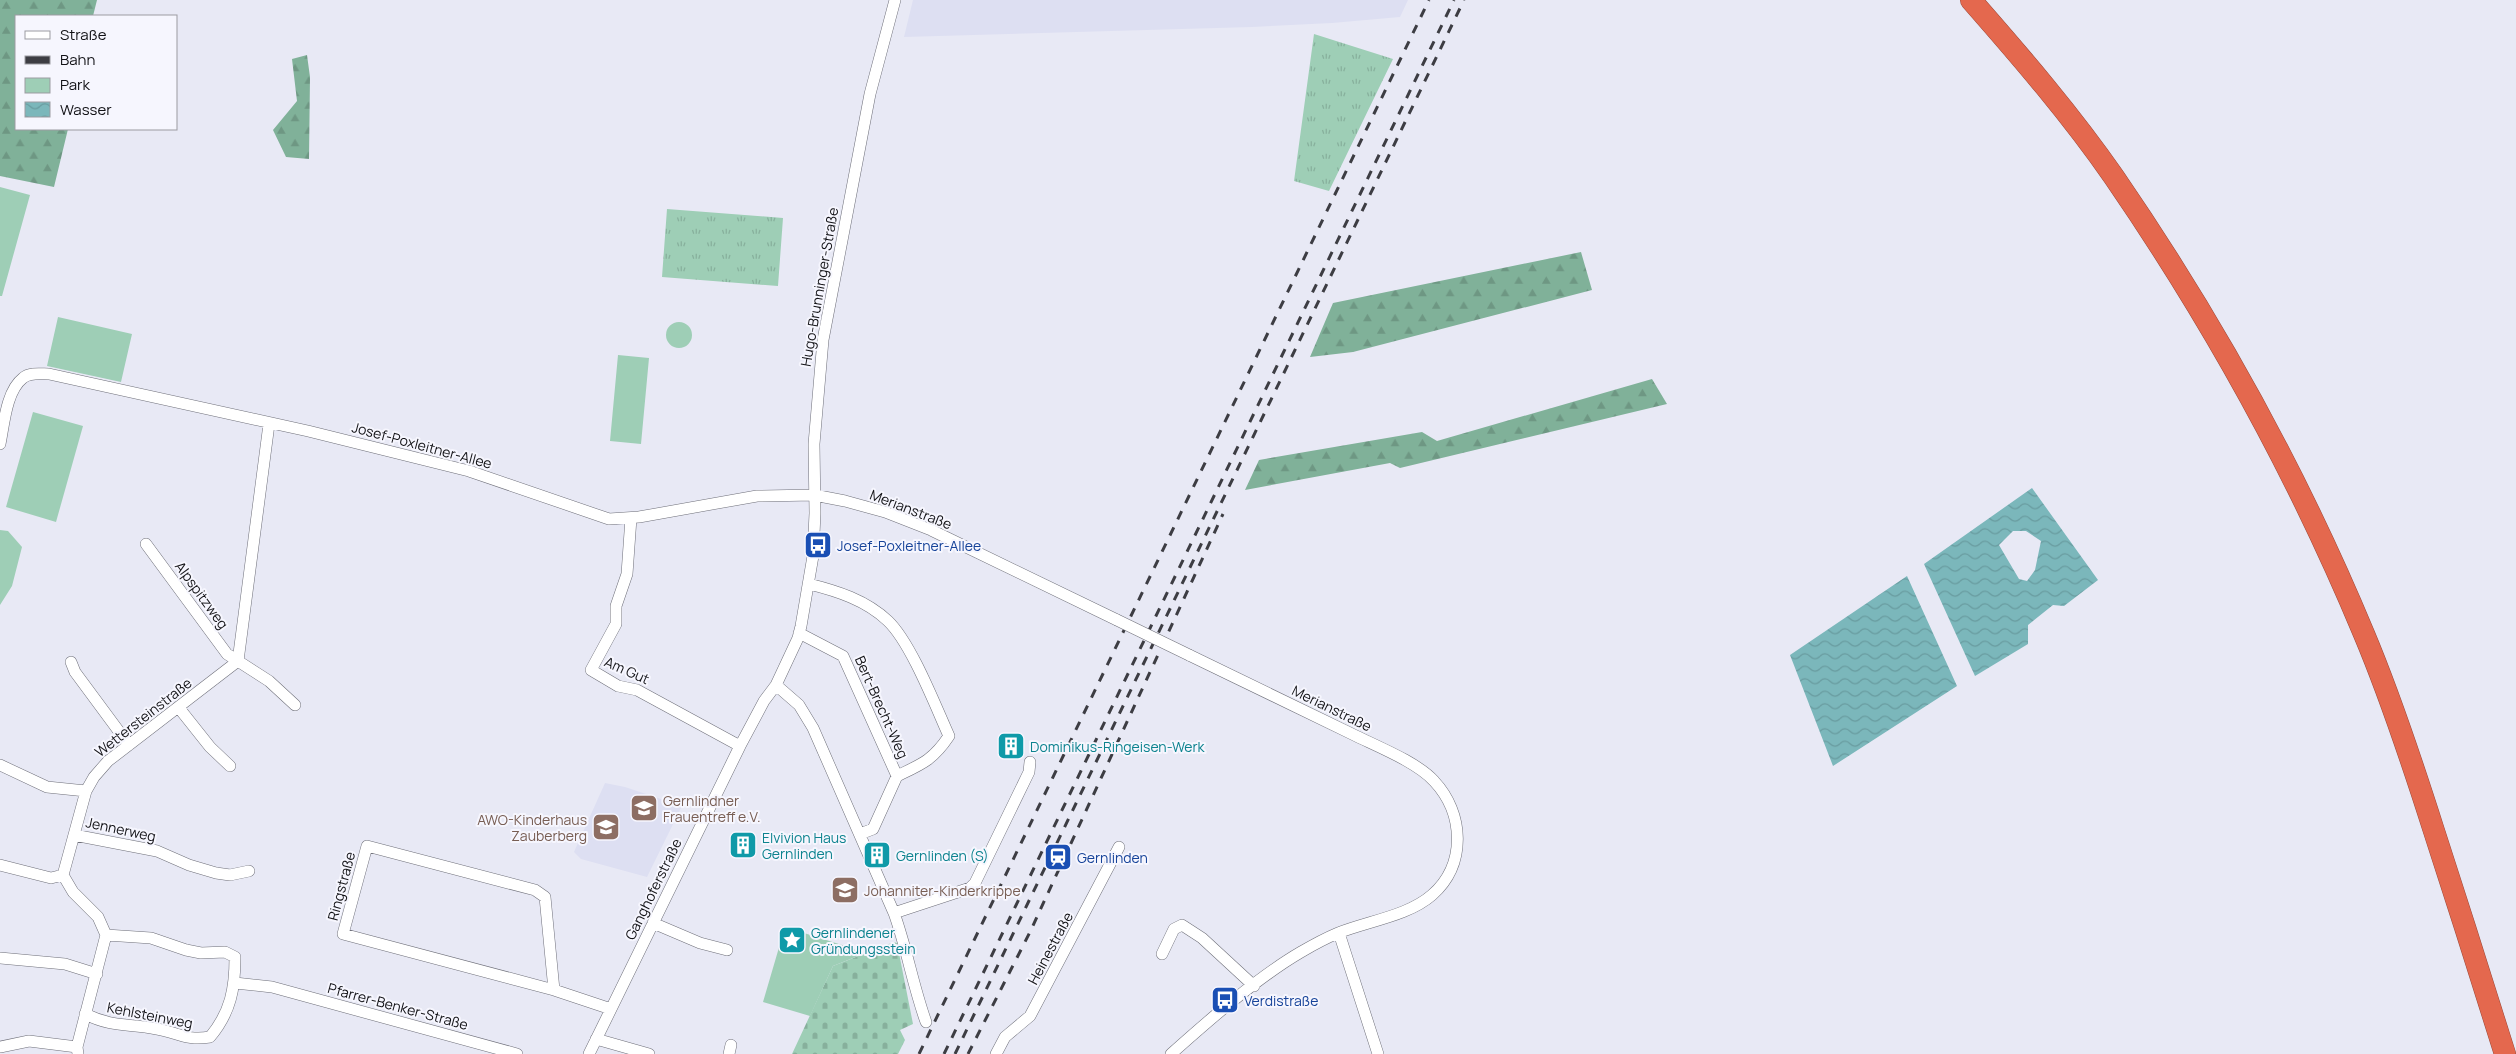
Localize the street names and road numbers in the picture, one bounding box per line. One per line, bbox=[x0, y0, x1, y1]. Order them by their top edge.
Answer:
street label: Hugo-Brunninger-Straße bbox=[796, 206, 842, 368]
street label: Josef-Poxleitner-Allee bbox=[350, 417, 494, 473]
street label: Merianstraße bbox=[867, 485, 955, 533]
street label: Alpspitzweg bbox=[171, 557, 233, 633]
street label: Am Gut bbox=[602, 652, 653, 688]
street label: Bert-Brecht-Weg bbox=[851, 653, 913, 761]
street label: Wettersteinstraße bbox=[91, 673, 195, 761]
street label: Merianstraße bbox=[1289, 681, 1375, 735]
street label: Jennerweg bbox=[84, 812, 158, 846]
street label: Ganghoferstraße bbox=[620, 835, 686, 943]
street label: Ringstraße bbox=[323, 849, 359, 923]
street label: Heinestraße bbox=[1023, 908, 1077, 988]
street label: Pfarrer-Benker-Straße bbox=[326, 978, 470, 1034]
street label: Kehlsteinweg bbox=[106, 997, 194, 1033]

